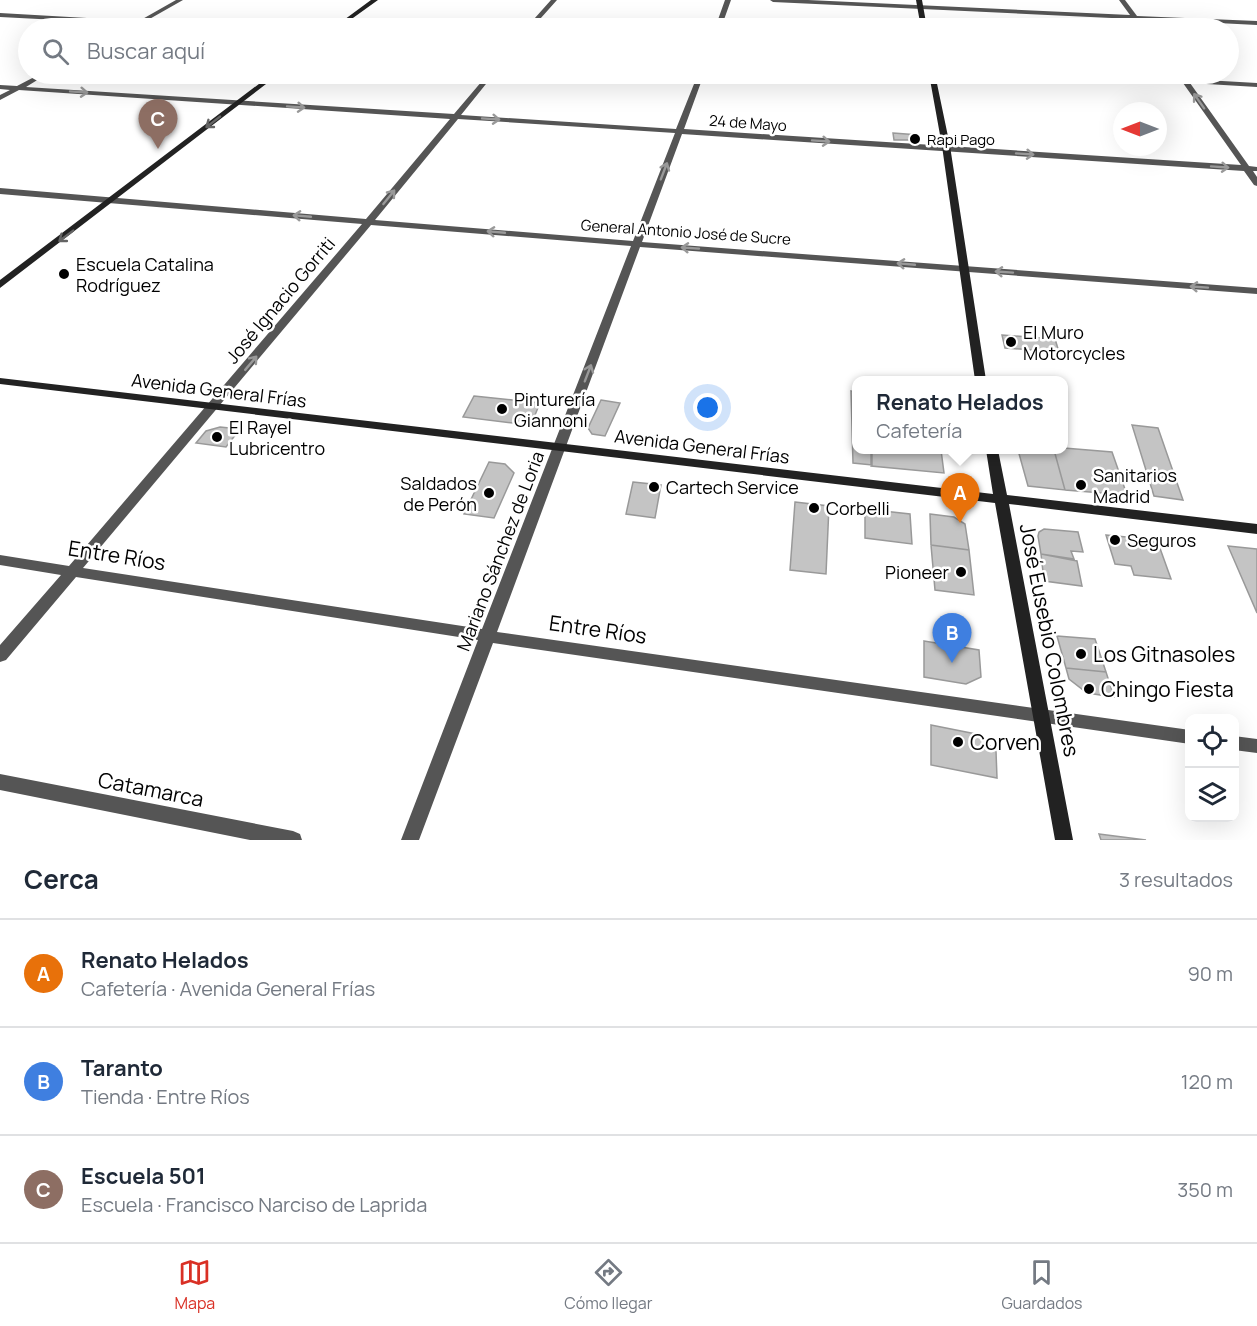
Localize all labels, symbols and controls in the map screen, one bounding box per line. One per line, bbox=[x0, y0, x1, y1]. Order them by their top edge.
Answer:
search box bbox=[18, 18, 1239, 84]
icon: search bbox=[39, 35, 72, 68]
text: Buscar aquí bbox=[87, 36, 205, 66]
one-way arrow bbox=[69, 87, 89, 98]
one-way arrow bbox=[1193, 94, 1205, 110]
pin: C bbox=[138, 100, 178, 149]
one-way arrow bbox=[286, 102, 306, 113]
north arrow bbox=[1113, 102, 1167, 156]
street label: 24 de Mayo bbox=[708, 110, 788, 136]
one-way arrow bbox=[481, 114, 501, 125]
one-way arrow bbox=[206, 116, 222, 129]
place label: Rapi Pago bbox=[927, 129, 995, 150]
marker: Rapi Pago bbox=[908, 132, 922, 146]
one-way arrow bbox=[811, 135, 830, 146]
one-way arrow bbox=[1015, 149, 1035, 160]
one-way arrow bbox=[659, 162, 670, 181]
one-way arrow bbox=[1210, 162, 1230, 173]
one-way arrow bbox=[383, 189, 396, 205]
one-way arrow bbox=[292, 210, 312, 221]
street label: General Antonio José de Sucre bbox=[580, 214, 792, 250]
one-way arrow bbox=[486, 227, 506, 238]
one-way arrow bbox=[59, 229, 75, 242]
street label: José Ignacio Gorriti bbox=[220, 232, 340, 368]
one-way arrow bbox=[681, 242, 701, 253]
place label: Escuela Catalina Rodríguez bbox=[76, 252, 214, 297]
one-way arrow bbox=[896, 259, 916, 270]
one-way arrow bbox=[995, 266, 1015, 277]
marker: Escuela Catalina Rodríguez bbox=[57, 267, 71, 281]
one-way arrow bbox=[1189, 281, 1209, 292]
place label: El Muro Motorcycles bbox=[1023, 320, 1125, 365]
marker: El Muro Motorcycles bbox=[1004, 335, 1018, 349]
one-way arrow bbox=[244, 356, 258, 371]
one-way arrow bbox=[584, 365, 595, 383]
street label: Avenida General Frías bbox=[130, 367, 308, 413]
popup bbox=[852, 376, 1068, 454]
place label: Pinturería Giannoni bbox=[514, 387, 595, 432]
text: Renato Helados bbox=[876, 387, 1044, 417]
your location bbox=[693, 393, 722, 422]
marker: Pinturería Giannoni bbox=[495, 402, 509, 416]
place label: El Rayel Lubricentro bbox=[229, 415, 325, 460]
text: Cafetería bbox=[876, 417, 962, 444]
street label: Avenida General Frías bbox=[613, 423, 791, 469]
marker: El Rayel Lubricentro bbox=[210, 430, 224, 444]
street label: Mariano Sánchez de Loria bbox=[451, 448, 549, 654]
place label: Sanitarios Madrid bbox=[1093, 463, 1177, 508]
place label: Saldados de Perón bbox=[400, 471, 477, 516]
pin: A bbox=[940, 474, 980, 523]
place label: Cartech Service bbox=[666, 475, 799, 499]
marker: Sanitarios Madrid bbox=[1074, 478, 1088, 492]
marker: Cartech Service bbox=[647, 480, 661, 494]
marker: Saldados de Perón bbox=[482, 486, 496, 500]
place label: Corbelli bbox=[826, 496, 890, 520]
marker: Corbelli bbox=[807, 501, 821, 515]
street label: José Eusebio Colombres bbox=[1014, 521, 1086, 759]
place label: Seguros bbox=[1127, 528, 1196, 552]
street label: Entre Ríos bbox=[66, 533, 168, 577]
marker: Seguros bbox=[1108, 533, 1122, 547]
place label: Pioneer bbox=[885, 560, 950, 584]
marker: Pioneer bbox=[954, 565, 968, 579]
street label: Entre Ríos bbox=[547, 608, 649, 650]
pin: B bbox=[932, 614, 972, 663]
place label: Los Gitnasoles bbox=[1093, 640, 1235, 668]
marker: Los Gitnasoles bbox=[1074, 647, 1088, 661]
place label: Chingo Fiesta bbox=[1101, 675, 1234, 703]
marker: Chingo Fiesta bbox=[1082, 682, 1096, 696]
map controls bbox=[1185, 714, 1239, 822]
button: locate bbox=[1185, 714, 1239, 768]
place label: Corven bbox=[970, 728, 1040, 756]
marker: Corven bbox=[951, 735, 965, 749]
street label: Catamarca bbox=[96, 765, 206, 813]
button: layers bbox=[1185, 768, 1239, 822]
text: Cerca bbox=[24, 861, 99, 897]
text: 3 resultados bbox=[1119, 866, 1233, 893]
text: Renato Helados bbox=[81, 945, 249, 975]
text: A bbox=[37, 960, 50, 987]
text: 90 m bbox=[1187, 960, 1233, 987]
text: Cafetería · Avenida General Frías bbox=[81, 975, 375, 1002]
text: Taranto bbox=[81, 1053, 163, 1083]
text: B bbox=[37, 1068, 50, 1095]
text: 120 m bbox=[1181, 1068, 1233, 1095]
text: Tienda · Entre Ríos bbox=[81, 1083, 250, 1110]
text: Escuela 501 bbox=[81, 1161, 206, 1191]
text: C bbox=[36, 1176, 51, 1203]
text: 350 m bbox=[1177, 1176, 1233, 1203]
text: Escuela · Francisco Narciso de Laprida bbox=[81, 1191, 427, 1218]
tab: Mapa bbox=[175, 1256, 215, 1314]
tab: Cómo llegar bbox=[564, 1256, 652, 1314]
tab: Guardados bbox=[1002, 1256, 1082, 1314]

